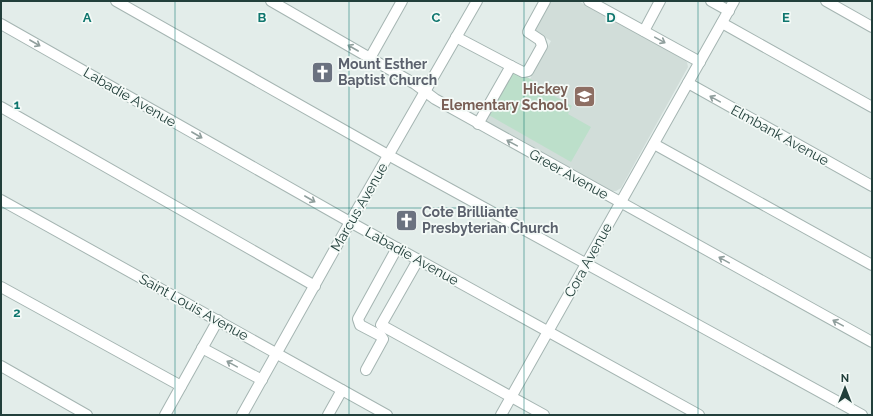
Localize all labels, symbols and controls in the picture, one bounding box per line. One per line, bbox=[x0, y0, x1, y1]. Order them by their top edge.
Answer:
text: A bbox=[83, 10, 92, 25]
text: B bbox=[258, 10, 267, 25]
text: C bbox=[432, 10, 441, 25]
text: D bbox=[606, 10, 616, 25]
text: E bbox=[782, 10, 790, 25]
one-way arrow bbox=[654, 37, 666, 45]
one-way arrow bbox=[29, 40, 41, 48]
one-way arrow bbox=[347, 43, 359, 51]
place label: Mount Esther Baptist Church bbox=[338, 56, 437, 88]
church icon: Mount Esther Baptist Church bbox=[309, 59, 335, 85]
street label: Labadie Avenue bbox=[81, 64, 179, 130]
place label: Hickey Elementary School bbox=[441, 81, 569, 113]
school or university icon: Hickey Elementary School bbox=[571, 84, 597, 110]
one-way arrow bbox=[710, 94, 722, 102]
text: 1 bbox=[14, 97, 21, 112]
street label: Elmbank Avenue bbox=[728, 102, 832, 168]
one-way arrow bbox=[191, 132, 203, 140]
one-way arrow bbox=[507, 138, 519, 146]
street label: Greer Avenue bbox=[527, 146, 611, 202]
street label: Marcus Avenue bbox=[327, 160, 391, 254]
one-way arrow bbox=[304, 196, 316, 204]
place label: Cote Brilliante Presbyterian Church bbox=[422, 204, 559, 236]
church icon: Cote Brilliante Presbyterian Church bbox=[393, 207, 419, 233]
street label: Cora Avenue bbox=[561, 220, 615, 300]
street label: Labadie Avenue bbox=[363, 224, 461, 288]
one-way arrow bbox=[718, 256, 730, 263]
street label: Saint Louis Avenue bbox=[137, 270, 251, 344]
text: 2 bbox=[13, 305, 21, 320]
one-way arrow bbox=[832, 319, 844, 326]
one-way arrow bbox=[226, 360, 238, 368]
north arrow bbox=[825, 368, 865, 408]
text: N bbox=[841, 372, 849, 385]

